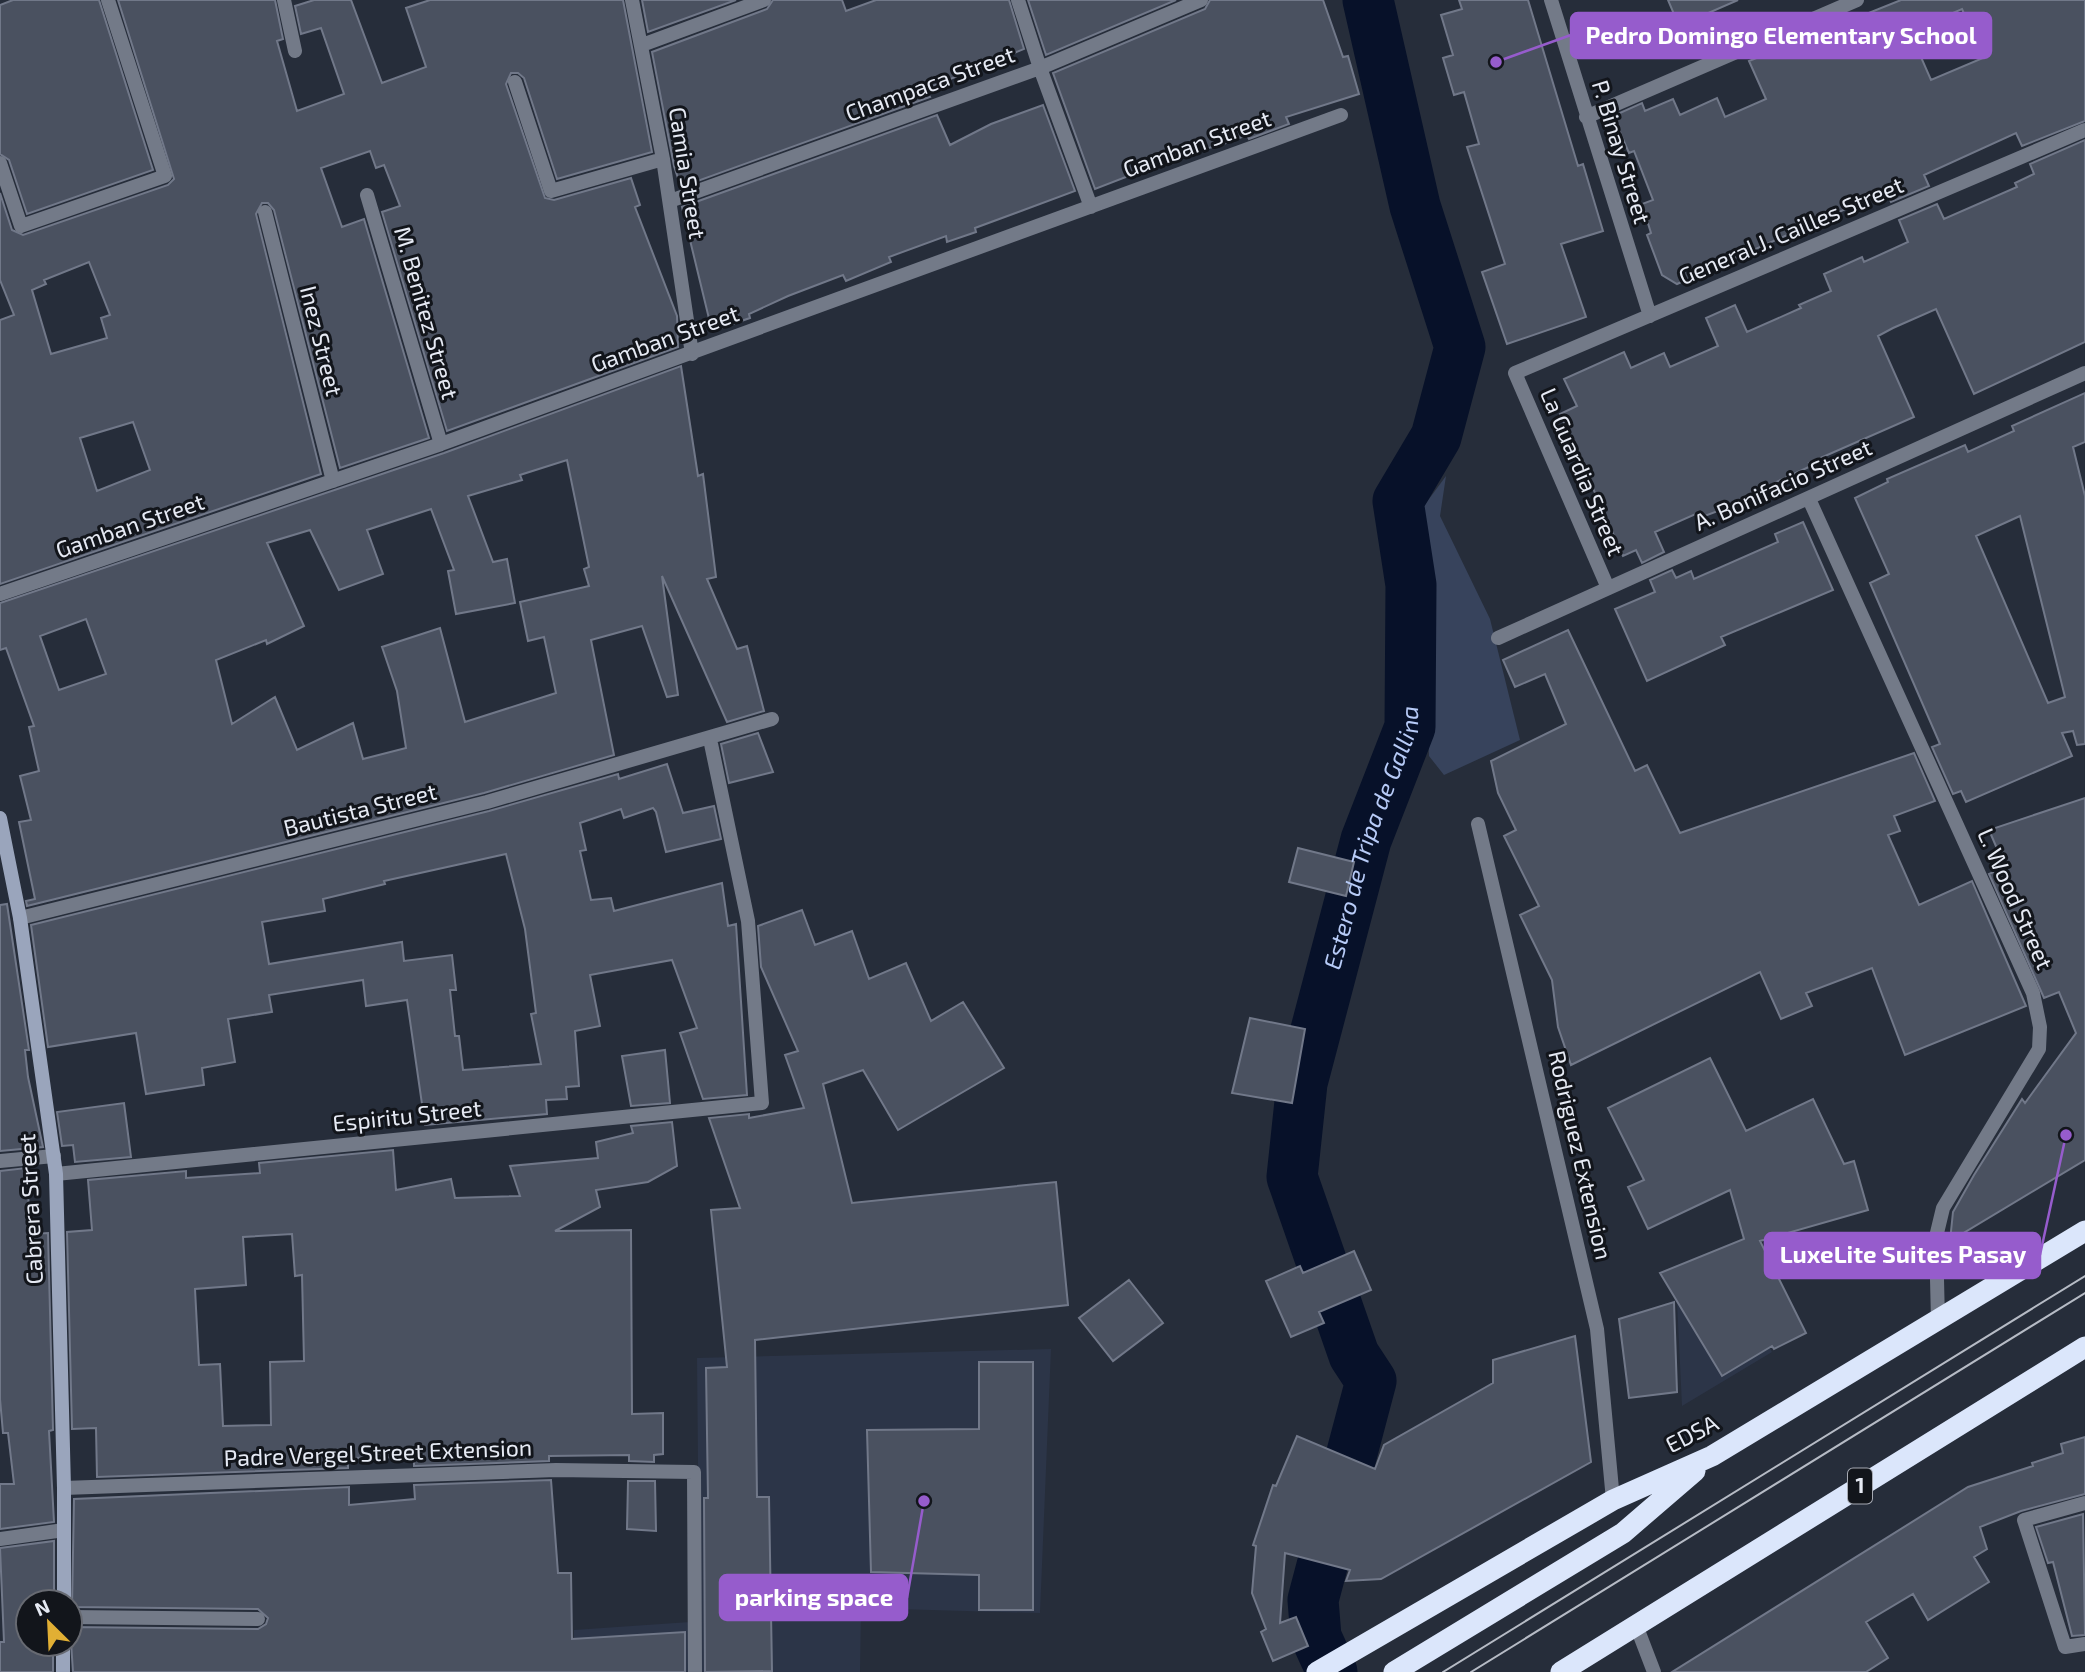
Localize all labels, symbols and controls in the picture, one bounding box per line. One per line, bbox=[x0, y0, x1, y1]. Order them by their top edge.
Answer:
callout: Pedro Domingo Elementary School bbox=[1571, 13, 1991, 58]
text: Pedro Domingo Elementary School bbox=[1585, 20, 1977, 49]
street label: Champaca Street bbox=[841, 39, 1018, 127]
street label: P. Binay Street bbox=[1587, 76, 1657, 227]
street label: Gamban Street bbox=[1119, 103, 1275, 183]
street label: Camia Street bbox=[664, 105, 712, 241]
street label: General J. Cailles Street bbox=[1674, 170, 1908, 290]
street label: M. Benitez Street bbox=[389, 223, 465, 402]
street label: Inez Street bbox=[295, 283, 349, 399]
street label: Gamban Street bbox=[587, 298, 743, 378]
street label: La Guardia Street bbox=[1535, 384, 1631, 560]
street label: A. Bonifacio Street bbox=[1689, 432, 1876, 536]
street label: Gamban Street bbox=[52, 486, 208, 564]
water label: Estero de Tripa de Gallina bbox=[1317, 706, 1423, 972]
street label: Bautista Street bbox=[280, 776, 439, 842]
street label: L. Wood Street bbox=[1972, 824, 2060, 974]
street label: Rodriguez Extension bbox=[1543, 1047, 1619, 1262]
street label: Espiritu Street bbox=[331, 1093, 483, 1137]
street label: Cabrera Street bbox=[12, 1133, 48, 1285]
callout: LuxeLite Suites Pasay bbox=[1765, 1233, 2040, 1278]
text: LuxeLite Suites Pasay bbox=[1780, 1239, 2027, 1268]
street label: EDSA bbox=[1661, 1408, 1723, 1458]
street label: Padre Vergel Street Extension bbox=[223, 1433, 533, 1471]
road number: 1 bbox=[1848, 1468, 1872, 1504]
callout: parking space bbox=[720, 1575, 907, 1620]
text: parking space bbox=[735, 1582, 893, 1611]
north arrow bbox=[14, 1588, 84, 1658]
text: N bbox=[31, 1594, 53, 1620]

